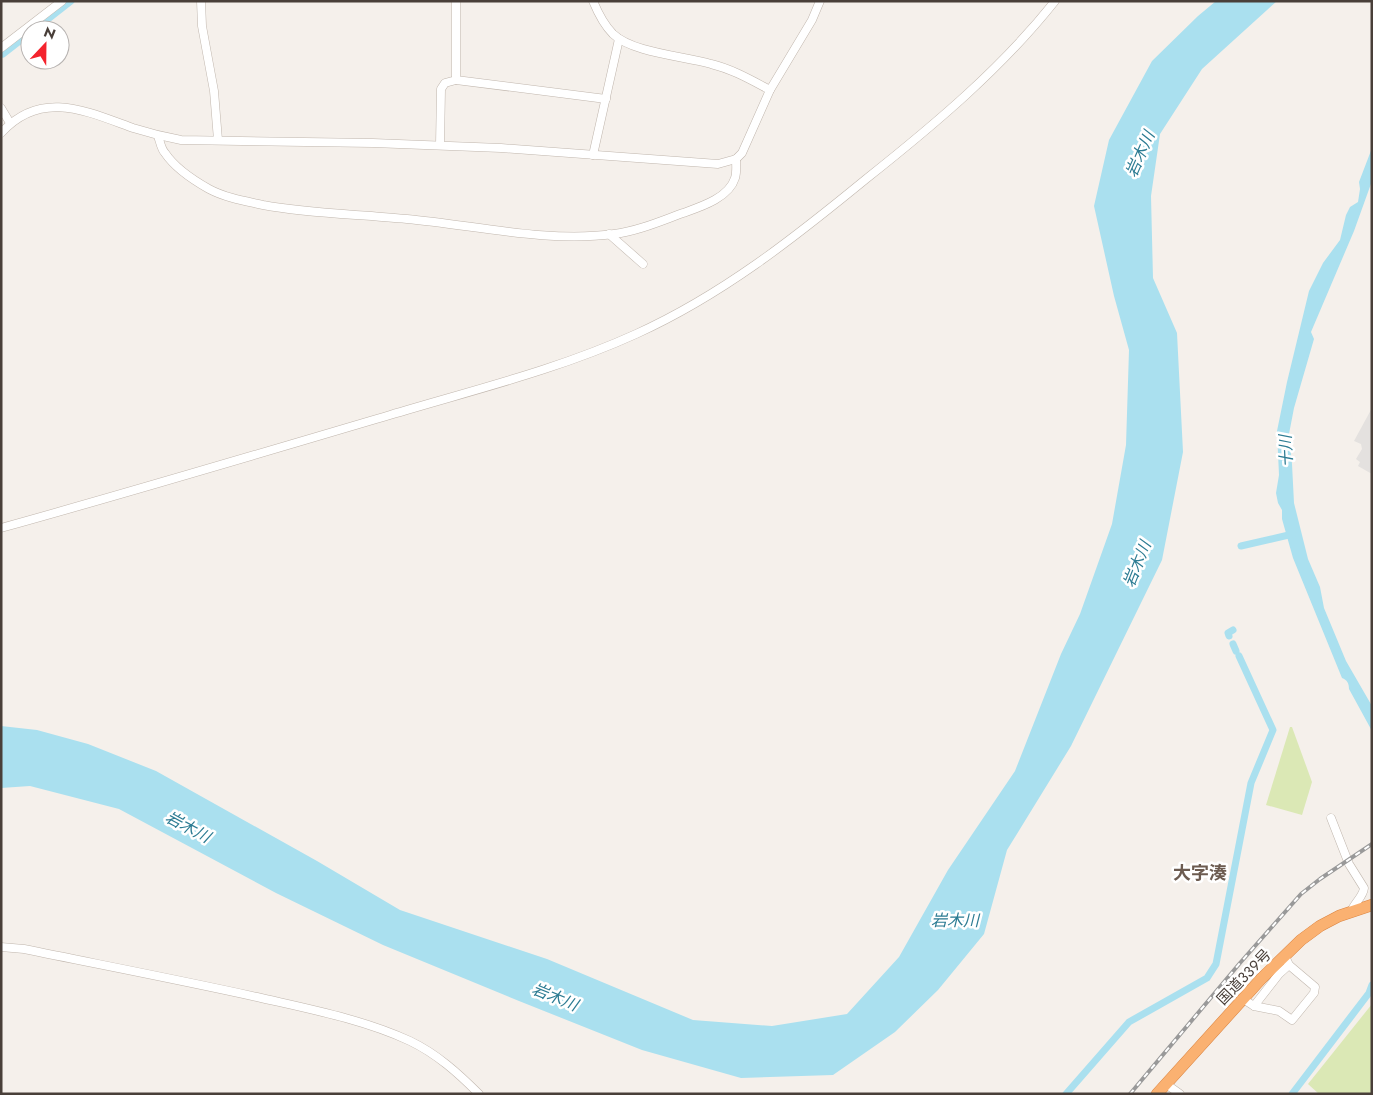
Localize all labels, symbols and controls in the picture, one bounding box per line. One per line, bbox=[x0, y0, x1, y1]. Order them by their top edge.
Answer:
north arrow bbox=[20, 20, 70, 70]
text: N bbox=[41, 22, 59, 44]
water label: 岩木川 bbox=[1120, 126, 1161, 181]
water label: 十川 bbox=[1274, 432, 1298, 468]
water label: 岩木川 bbox=[1117, 536, 1157, 591]
water label: 岩木川 bbox=[161, 806, 216, 849]
district label: 大字湊 bbox=[1173, 860, 1227, 886]
water label: 岩木川 bbox=[931, 909, 981, 932]
street label: 国道339号 bbox=[1212, 944, 1276, 1010]
water label: 岩木川 bbox=[528, 977, 583, 1017]

